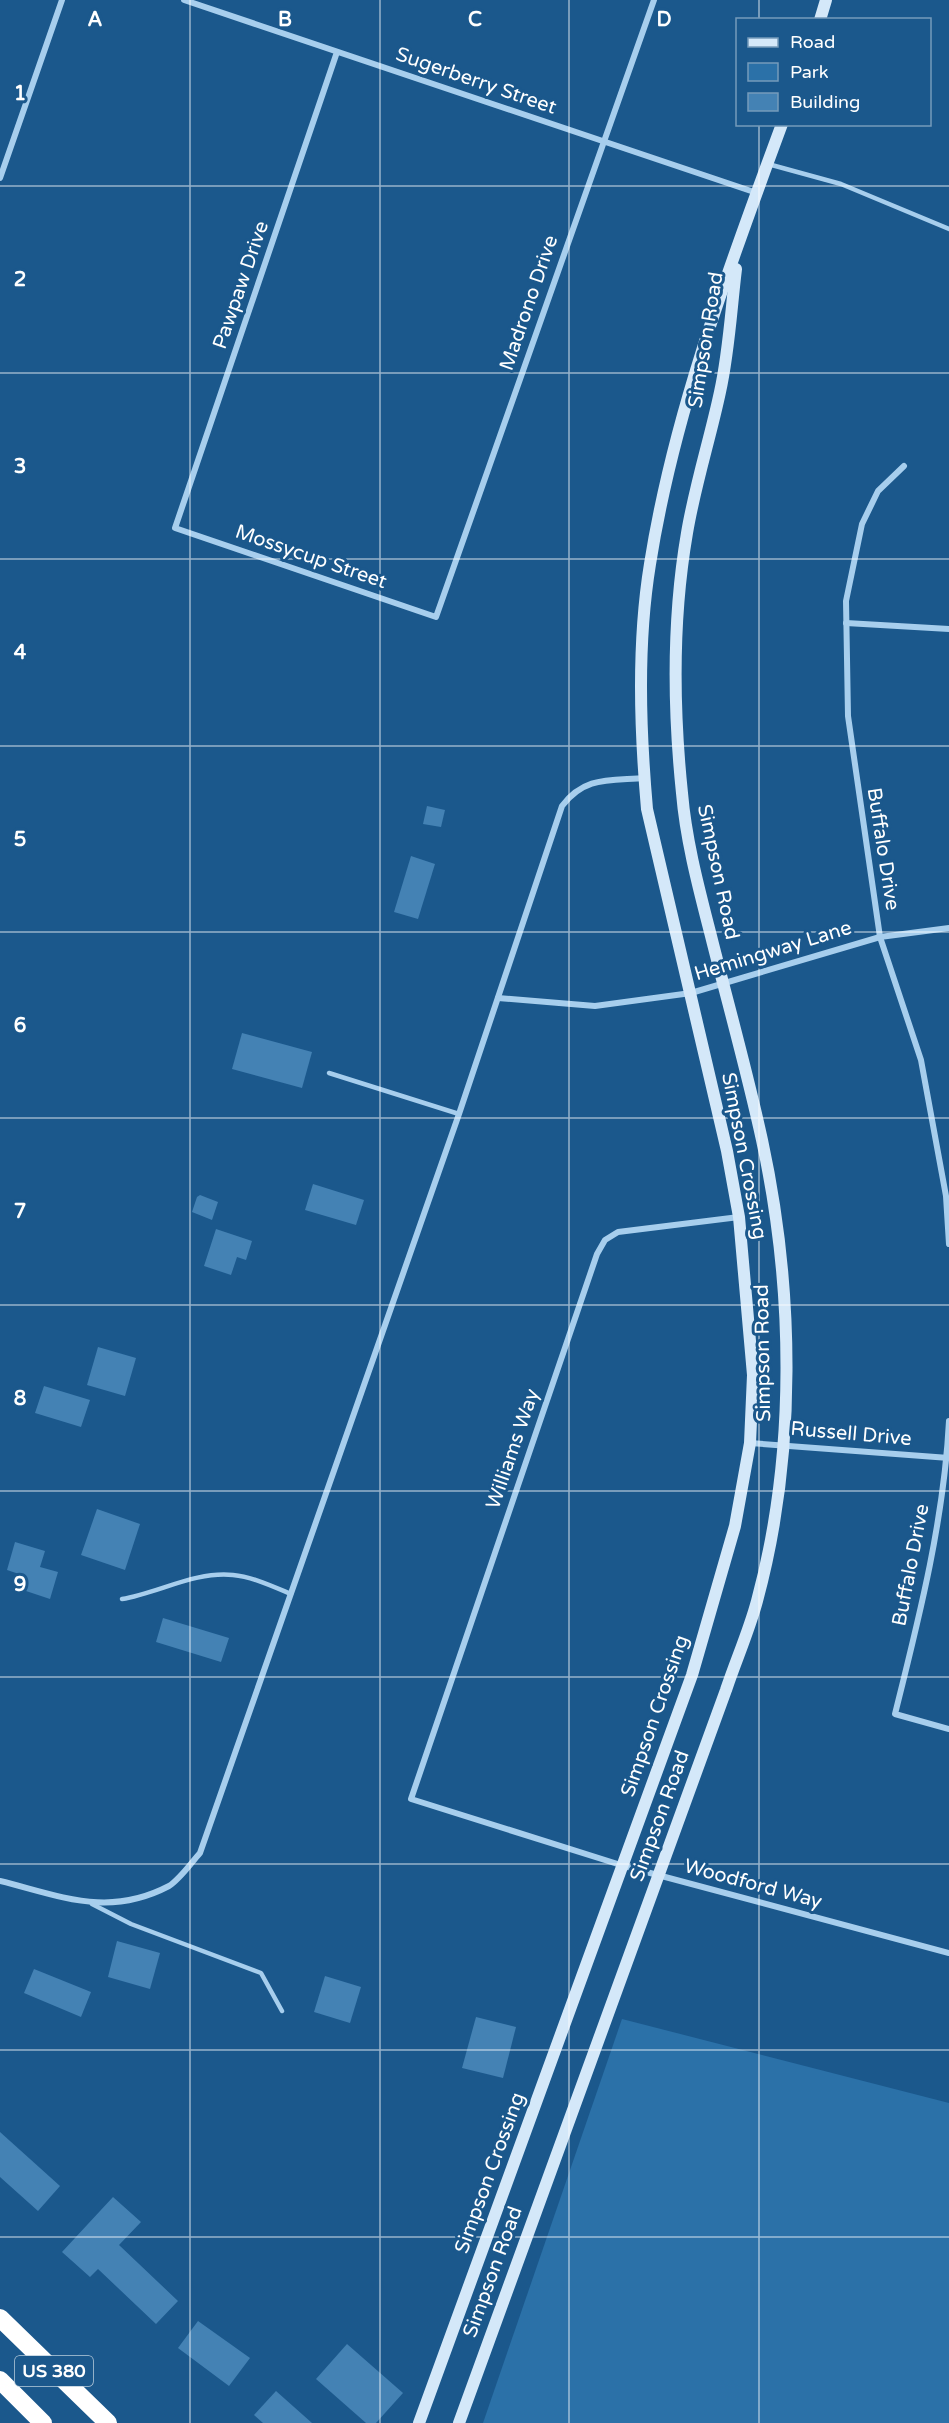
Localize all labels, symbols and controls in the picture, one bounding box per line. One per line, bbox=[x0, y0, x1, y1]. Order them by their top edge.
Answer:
text: A bbox=[88, 8, 103, 32]
text: B bbox=[278, 8, 292, 32]
text: C bbox=[468, 8, 482, 32]
text: D bbox=[656, 8, 672, 32]
legend bbox=[736, 18, 931, 126]
text: Road bbox=[790, 31, 835, 53]
street label: Sugerberry Street bbox=[393, 42, 560, 120]
text: Park bbox=[790, 61, 829, 83]
text: 1 bbox=[14, 82, 26, 106]
text: Building bbox=[790, 91, 860, 113]
street label: Pawpaw Drive bbox=[208, 218, 274, 352]
street label: Madrono Drive bbox=[495, 232, 563, 374]
text: 2 bbox=[14, 268, 26, 292]
street label: Simpson Road bbox=[683, 270, 729, 410]
text: 3 bbox=[14, 455, 26, 479]
street label: Mossycup Street bbox=[232, 520, 390, 594]
text: 4 bbox=[14, 641, 27, 665]
street label: Buffalo Drive bbox=[861, 786, 905, 912]
street label: Simpson Road bbox=[692, 802, 744, 942]
text: 5 bbox=[14, 828, 26, 852]
street label: Hemingway Lane bbox=[691, 916, 855, 986]
text: 6 bbox=[14, 1014, 26, 1038]
street label: Simpson Crossing bbox=[716, 1071, 772, 1241]
text: 7 bbox=[14, 1200, 26, 1224]
street label: Simpson Road bbox=[750, 1284, 776, 1422]
street label: Williams Way bbox=[481, 1385, 545, 1512]
text: 8 bbox=[14, 1387, 26, 1411]
street label: Russell Drive bbox=[789, 1417, 913, 1451]
street label: Buffalo Drive bbox=[887, 1502, 935, 1628]
text: 9 bbox=[14, 1573, 26, 1597]
street label: Simpson Crossing bbox=[616, 1632, 694, 1800]
street label: Simpson Road bbox=[625, 1747, 695, 1885]
street label: Woodford Way bbox=[681, 1854, 825, 1914]
street label: Simpson Crossing bbox=[450, 2089, 530, 2257]
street label: Simpson Road bbox=[458, 2203, 528, 2341]
road number: US 380 bbox=[15, 2356, 93, 2386]

